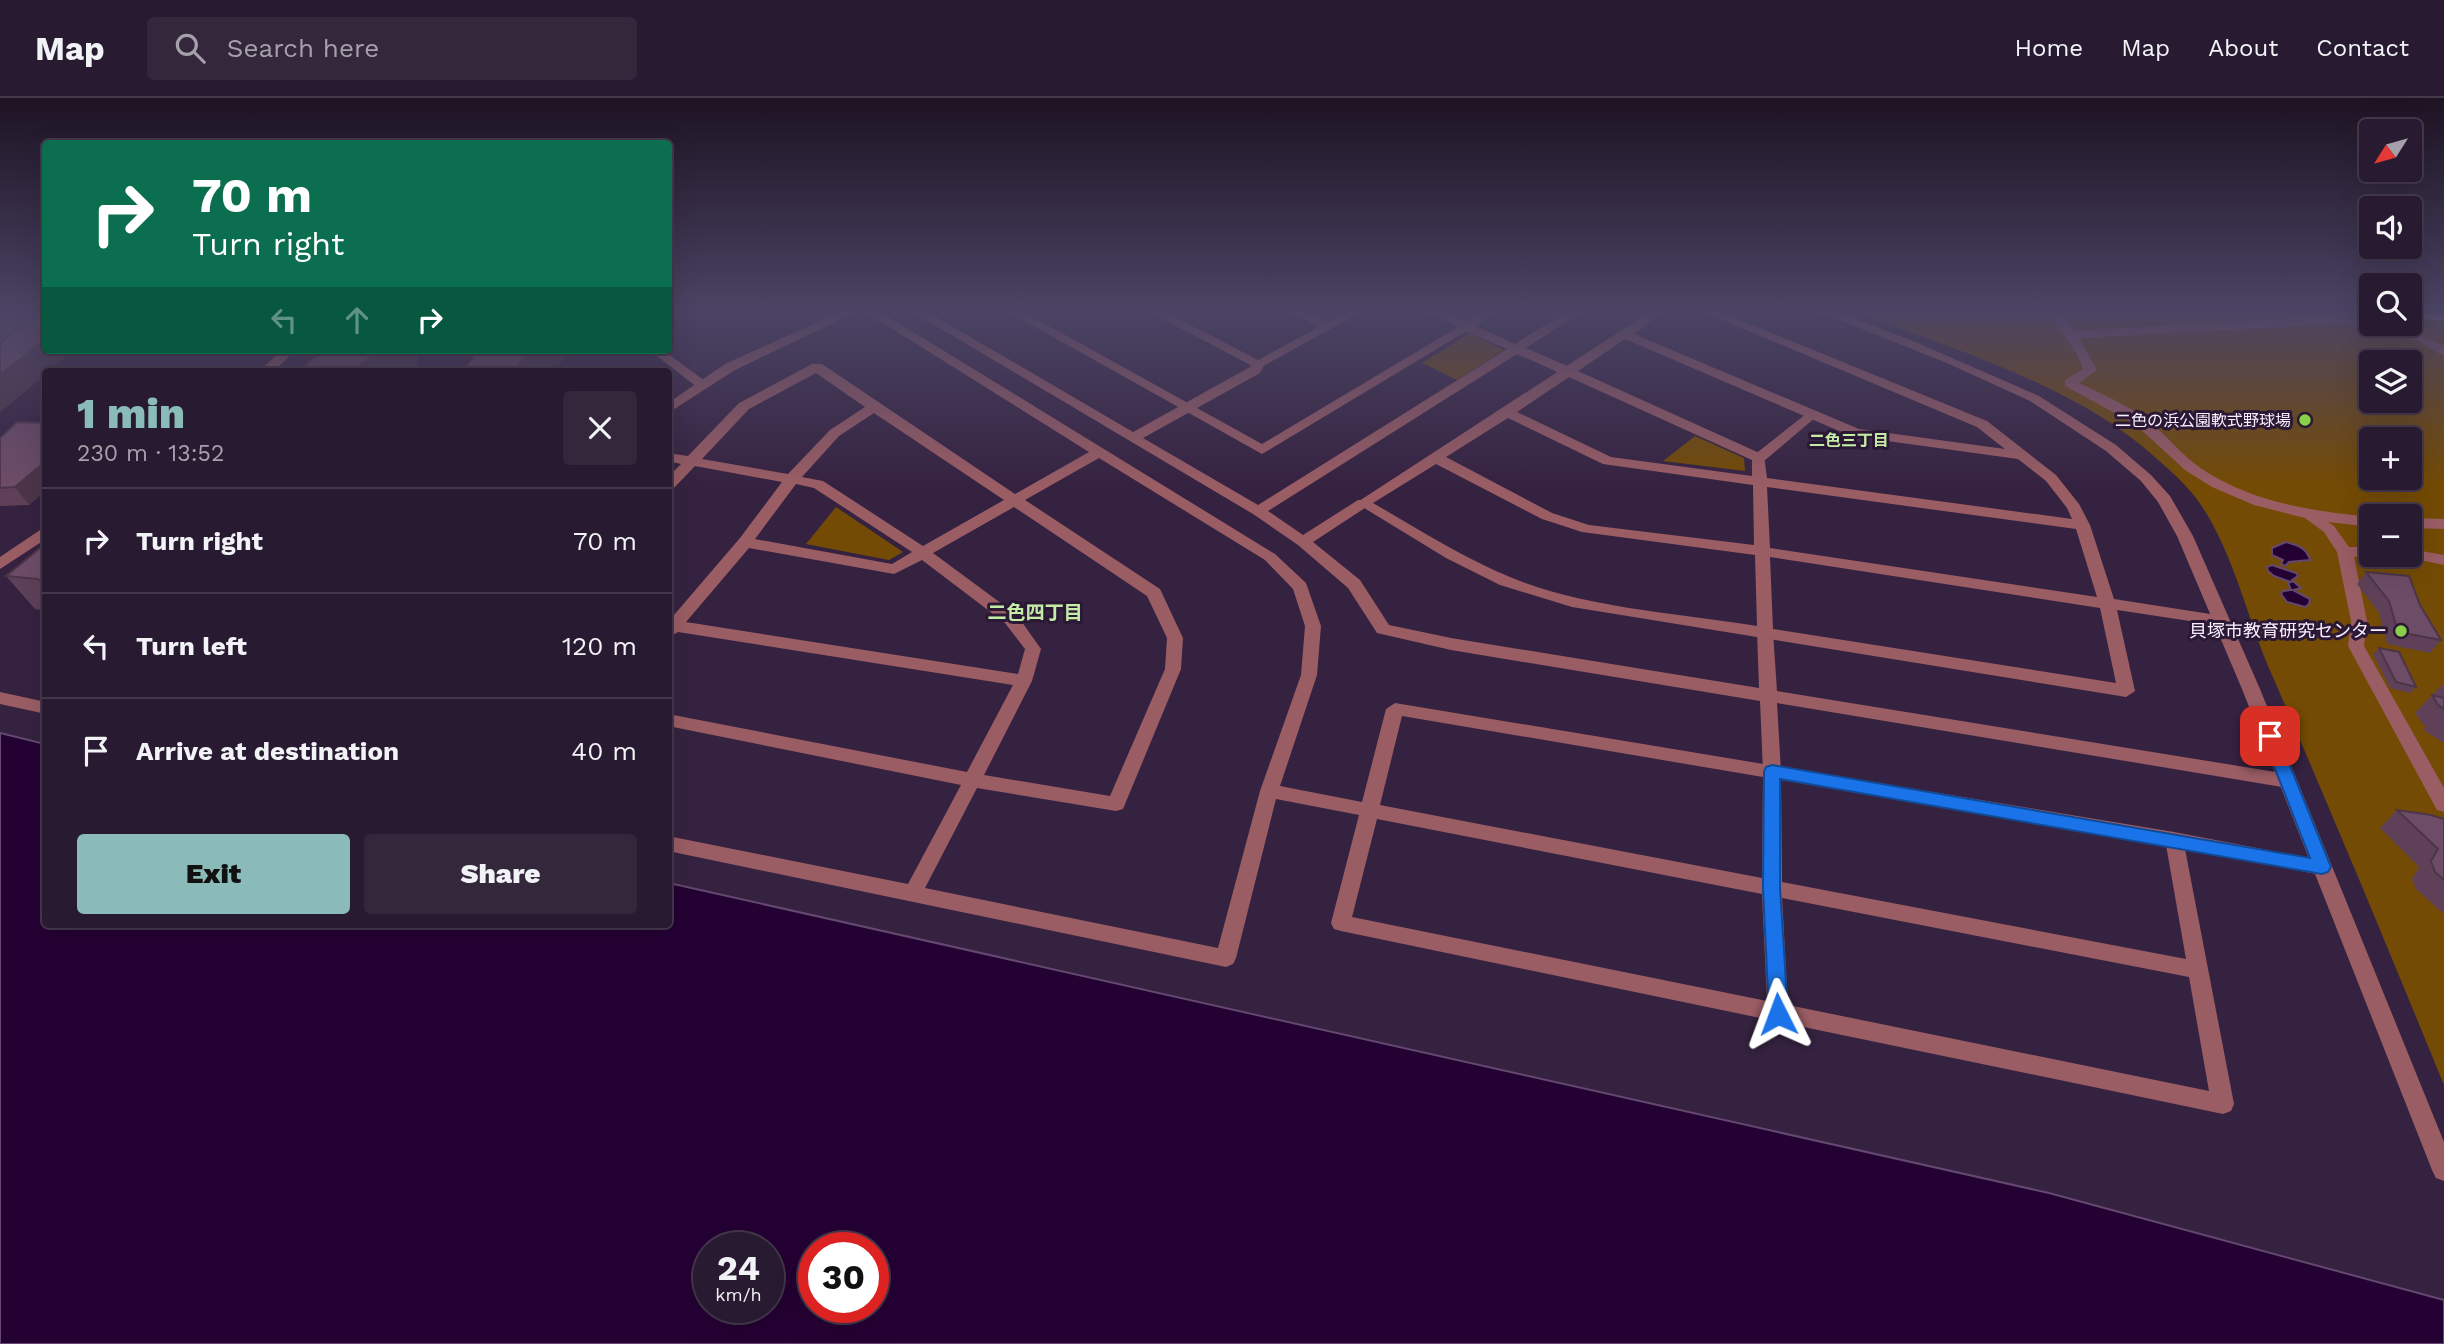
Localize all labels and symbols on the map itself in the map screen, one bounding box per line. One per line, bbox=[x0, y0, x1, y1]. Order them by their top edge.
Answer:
north arrow bbox=[2359, 119, 2422, 182]
place label: 二色の浜公園軟式野球場 bbox=[2115, 411, 2291, 430]
marker: 二色の浜公園軟式野球場 bbox=[2297, 412, 2313, 428]
district label: 二色三丁目 bbox=[1809, 431, 1889, 450]
district label: 二色四丁目 bbox=[987, 601, 1083, 624]
place label: 貝塚市教育研究センター bbox=[2189, 620, 2387, 641]
marker: 貝塚市教育研究センター bbox=[2393, 623, 2409, 639]
pin bbox=[2240, 706, 2300, 766]
position arrow bbox=[1741, 977, 1815, 1051]
speed limit sign: 30 bbox=[798, 1232, 889, 1323]

